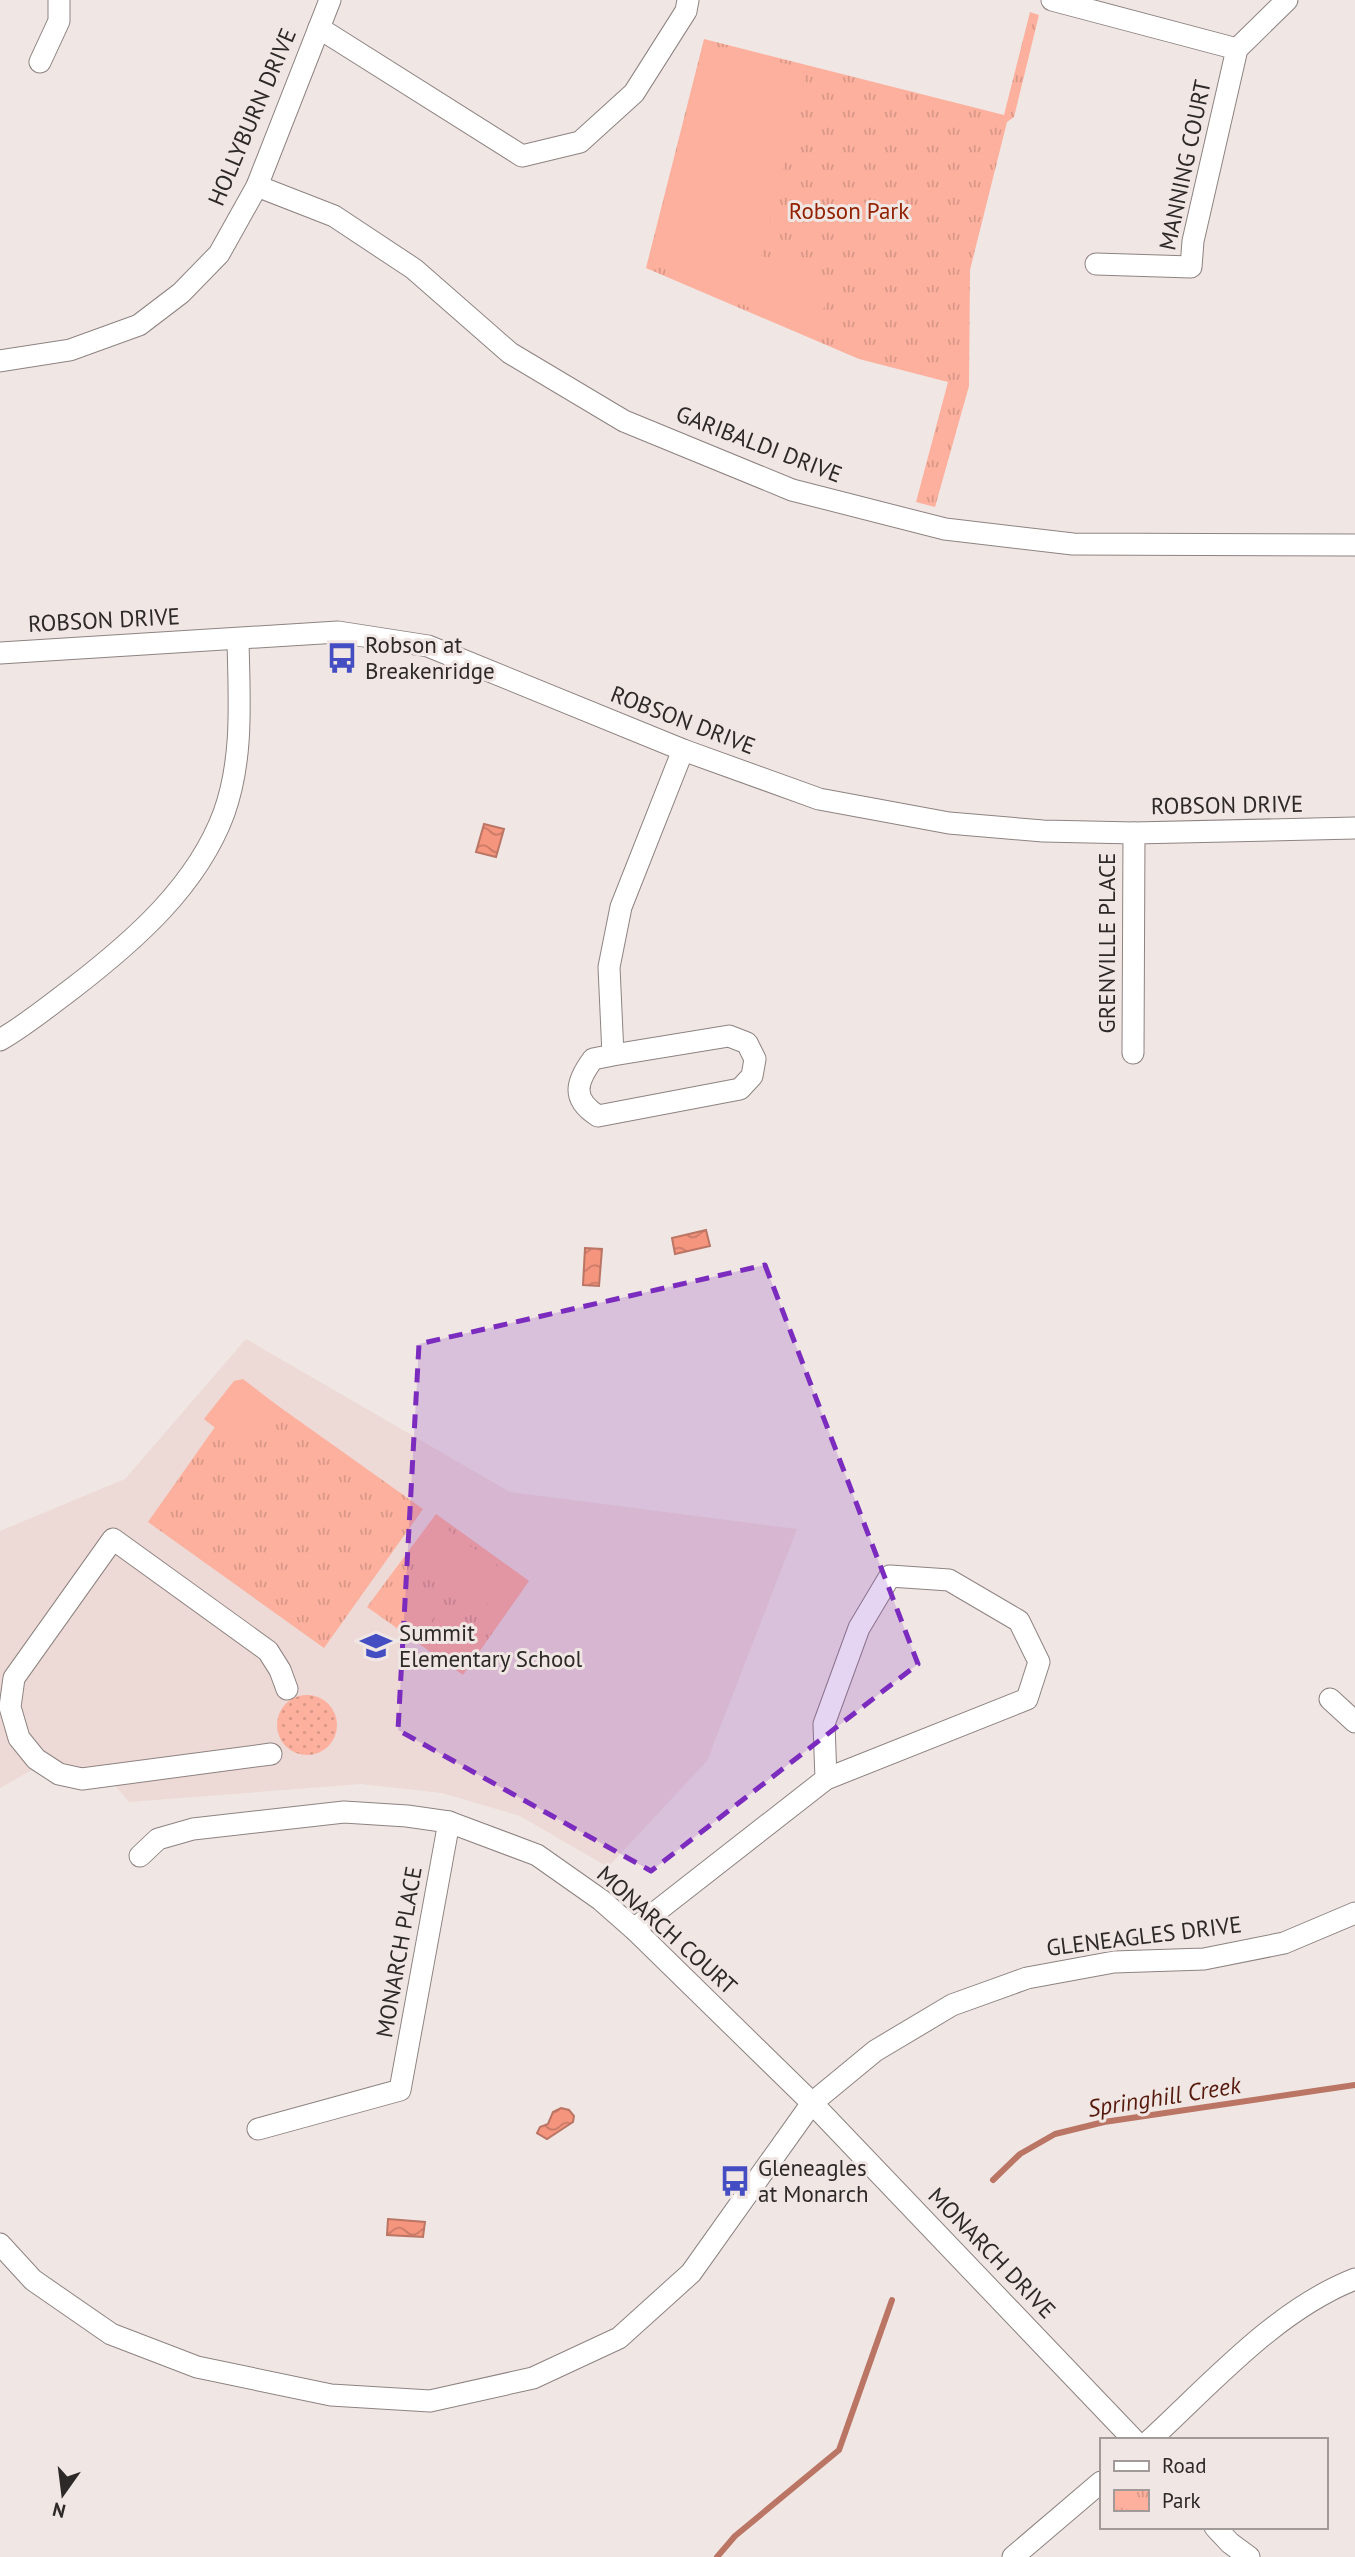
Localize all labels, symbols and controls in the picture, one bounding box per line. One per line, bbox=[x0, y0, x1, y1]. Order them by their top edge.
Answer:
street label: HOLLYBURN DRIVE bbox=[201, 24, 302, 210]
street label: MANNING COURT bbox=[1152, 77, 1217, 253]
park label: Robson Park bbox=[789, 196, 909, 225]
street label: GARIBALDI DRIVE bbox=[672, 399, 846, 488]
street label: ROBSON DRIVE bbox=[27, 601, 181, 638]
place label: Robson at Breakenridge bbox=[365, 630, 495, 685]
bus stop icon: Robson at Breakenridge bbox=[325, 641, 359, 675]
street label: ROBSON DRIVE bbox=[607, 679, 759, 760]
street label: ROBSON DRIVE bbox=[1151, 789, 1303, 820]
street label: GRENVILLE PLACE bbox=[1092, 853, 1121, 1033]
place label: Summit Elementary School bbox=[399, 1618, 583, 1673]
school or university icon: Summit Elementary School bbox=[359, 1629, 393, 1663]
street label: MONARCH COURT bbox=[591, 1859, 744, 2000]
street label: MONARCH PLACE bbox=[369, 1864, 428, 2040]
street label: GLENEAGLES DRIVE bbox=[1045, 1909, 1243, 1962]
water label: Springhill Creek bbox=[1085, 2069, 1244, 2124]
place label: Gleneagles at Monarch bbox=[758, 2153, 869, 2208]
bus stop icon: Gleneagles at Monarch bbox=[718, 2164, 752, 2198]
street label: MONARCH DRIVE bbox=[923, 2181, 1062, 2324]
legend bbox=[1100, 2438, 1327, 2529]
text: Road bbox=[1162, 2452, 1206, 2479]
north arrow bbox=[28, 2459, 98, 2529]
text: Park bbox=[1162, 2487, 1201, 2514]
text: N bbox=[50, 2497, 68, 2524]

